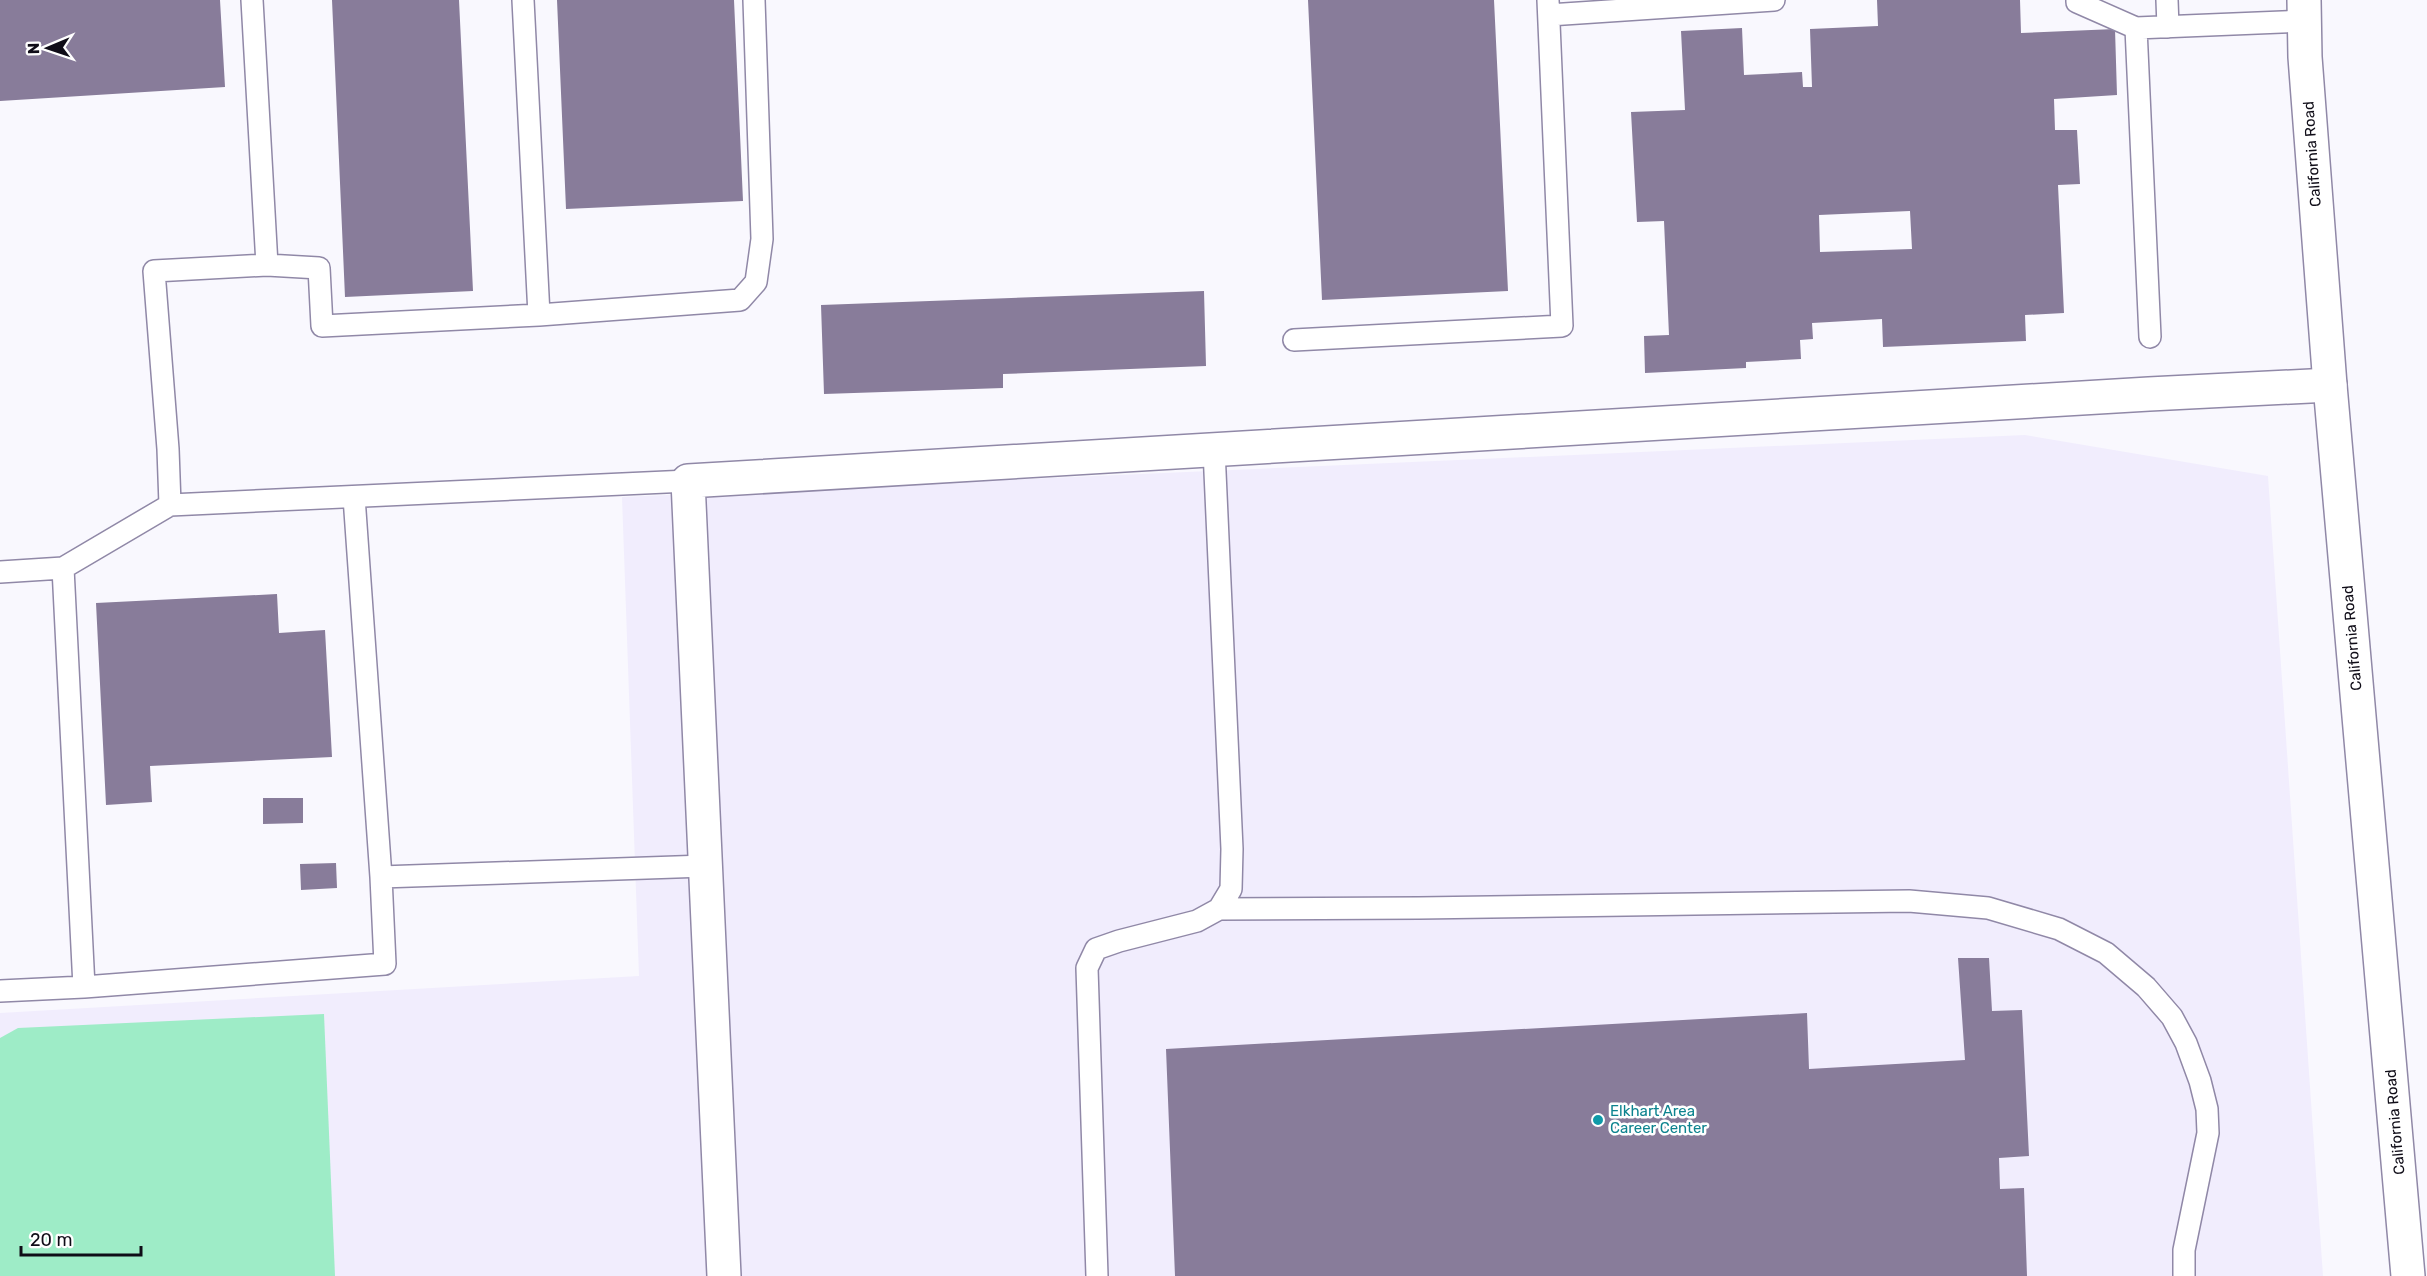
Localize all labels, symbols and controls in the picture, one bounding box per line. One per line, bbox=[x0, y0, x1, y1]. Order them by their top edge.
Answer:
north arrow bbox=[18, 18, 78, 78]
text: N bbox=[24, 42, 43, 55]
street label: California Road bbox=[2299, 101, 2325, 207]
street label: California Road bbox=[2338, 585, 2366, 691]
street label: California Road bbox=[2381, 1069, 2409, 1175]
place label: Elkhart Area Career Center bbox=[1610, 1102, 1707, 1137]
marker: Elkhart Area Career Center bbox=[1591, 1113, 1605, 1127]
scale bar bbox=[21, 1219, 141, 1257]
text: 20 m bbox=[30, 1229, 72, 1251]

